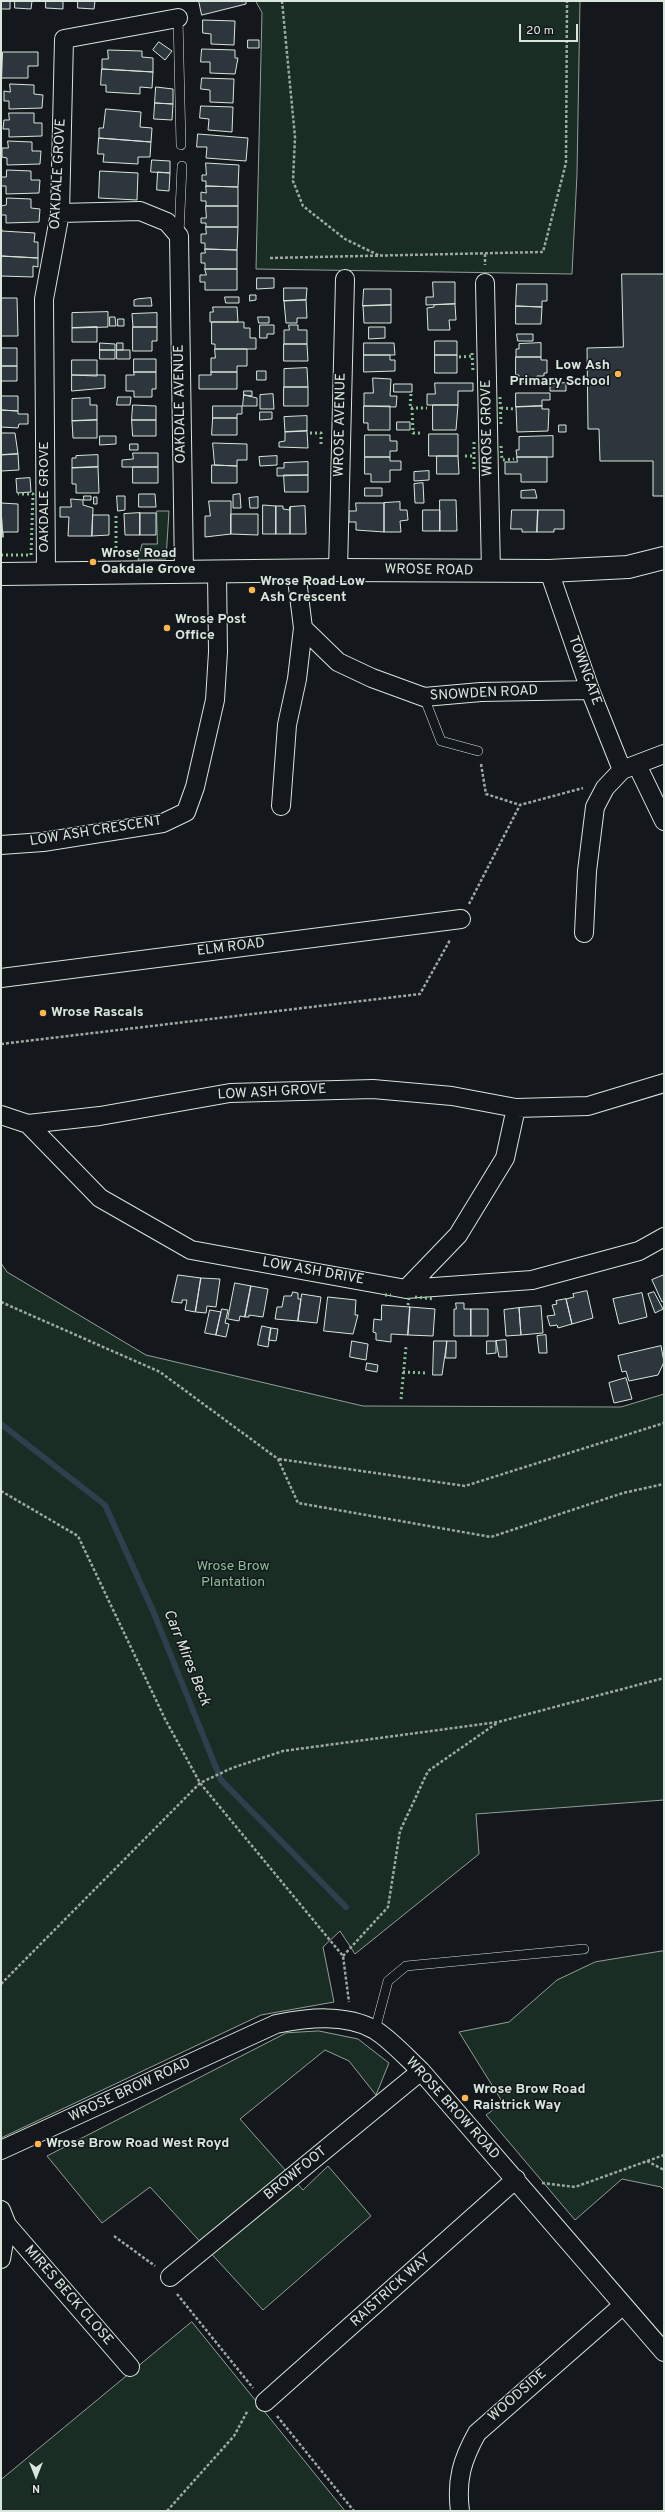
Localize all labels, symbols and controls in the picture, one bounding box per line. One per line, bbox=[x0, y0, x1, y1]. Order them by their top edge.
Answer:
scale bar bbox=[521, 16, 580, 42]
text: 20 m bbox=[526, 23, 554, 39]
street label: OAKDALE GROVE bbox=[48, 118, 70, 230]
street label: OAKDALE AVENUE bbox=[172, 344, 190, 464]
place label: Low Ash Primary School bbox=[509, 358, 610, 390]
marker: Low Ash Primary School bbox=[613, 369, 623, 379]
street label: WROSE AVENUE bbox=[332, 373, 350, 477]
street label: WROSE GROVE bbox=[479, 379, 497, 477]
street label: OAKDALE GROVE bbox=[37, 441, 53, 553]
place label: Wrose Road Oakdale Grove bbox=[101, 546, 196, 578]
marker: Wrose Road Oakdale Grove bbox=[88, 557, 98, 567]
street label: WROSE ROAD bbox=[384, 562, 474, 580]
place label: Wrose Road Low Ash Crescent bbox=[260, 574, 365, 606]
marker: Wrose Road Low Ash Crescent bbox=[247, 585, 257, 595]
place label: Wrose Post Office bbox=[175, 612, 246, 644]
marker: Wrose Post Office bbox=[162, 623, 172, 633]
street label: TOWNGATE bbox=[564, 634, 604, 708]
street label: SNOWDEN ROAD bbox=[429, 683, 539, 705]
street label: LOW ASH CRESCENT bbox=[29, 813, 163, 851]
street label: ELM ROAD bbox=[196, 935, 266, 961]
place label: Wrose Rascals bbox=[51, 1005, 144, 1021]
marker: Wrose Rascals bbox=[38, 1008, 48, 1018]
street label: LOW ASH GROVE bbox=[217, 1082, 327, 1104]
street label: LOW ASH DRIVE bbox=[261, 1255, 365, 1289]
park label: Wrose Brow Plantation bbox=[196, 1559, 270, 1592]
water label: Carr Mires Beck bbox=[159, 1607, 213, 1709]
street label: WROSE BROW ROAD bbox=[402, 2054, 502, 2164]
street label: WROSE BROW ROAD bbox=[67, 2055, 193, 2127]
place label: Wrose Brow Road Raistrick Way bbox=[473, 2082, 586, 2114]
marker: Wrose Brow Road Raistrick Way bbox=[460, 2093, 470, 2103]
place label: Wrose Brow Road West Royd bbox=[46, 2136, 229, 2152]
marker: Wrose Brow Road West Royd bbox=[33, 2139, 43, 2149]
street label: BROWFOOT bbox=[261, 2144, 331, 2204]
street label: MIRES BECK CLOSE bbox=[20, 2243, 116, 2349]
street label: RAISTRICK WAY bbox=[348, 2251, 434, 2331]
street label: WOODSIDE bbox=[485, 2366, 551, 2426]
north arrow bbox=[16, 2456, 56, 2496]
text: N bbox=[32, 2481, 40, 2495]

